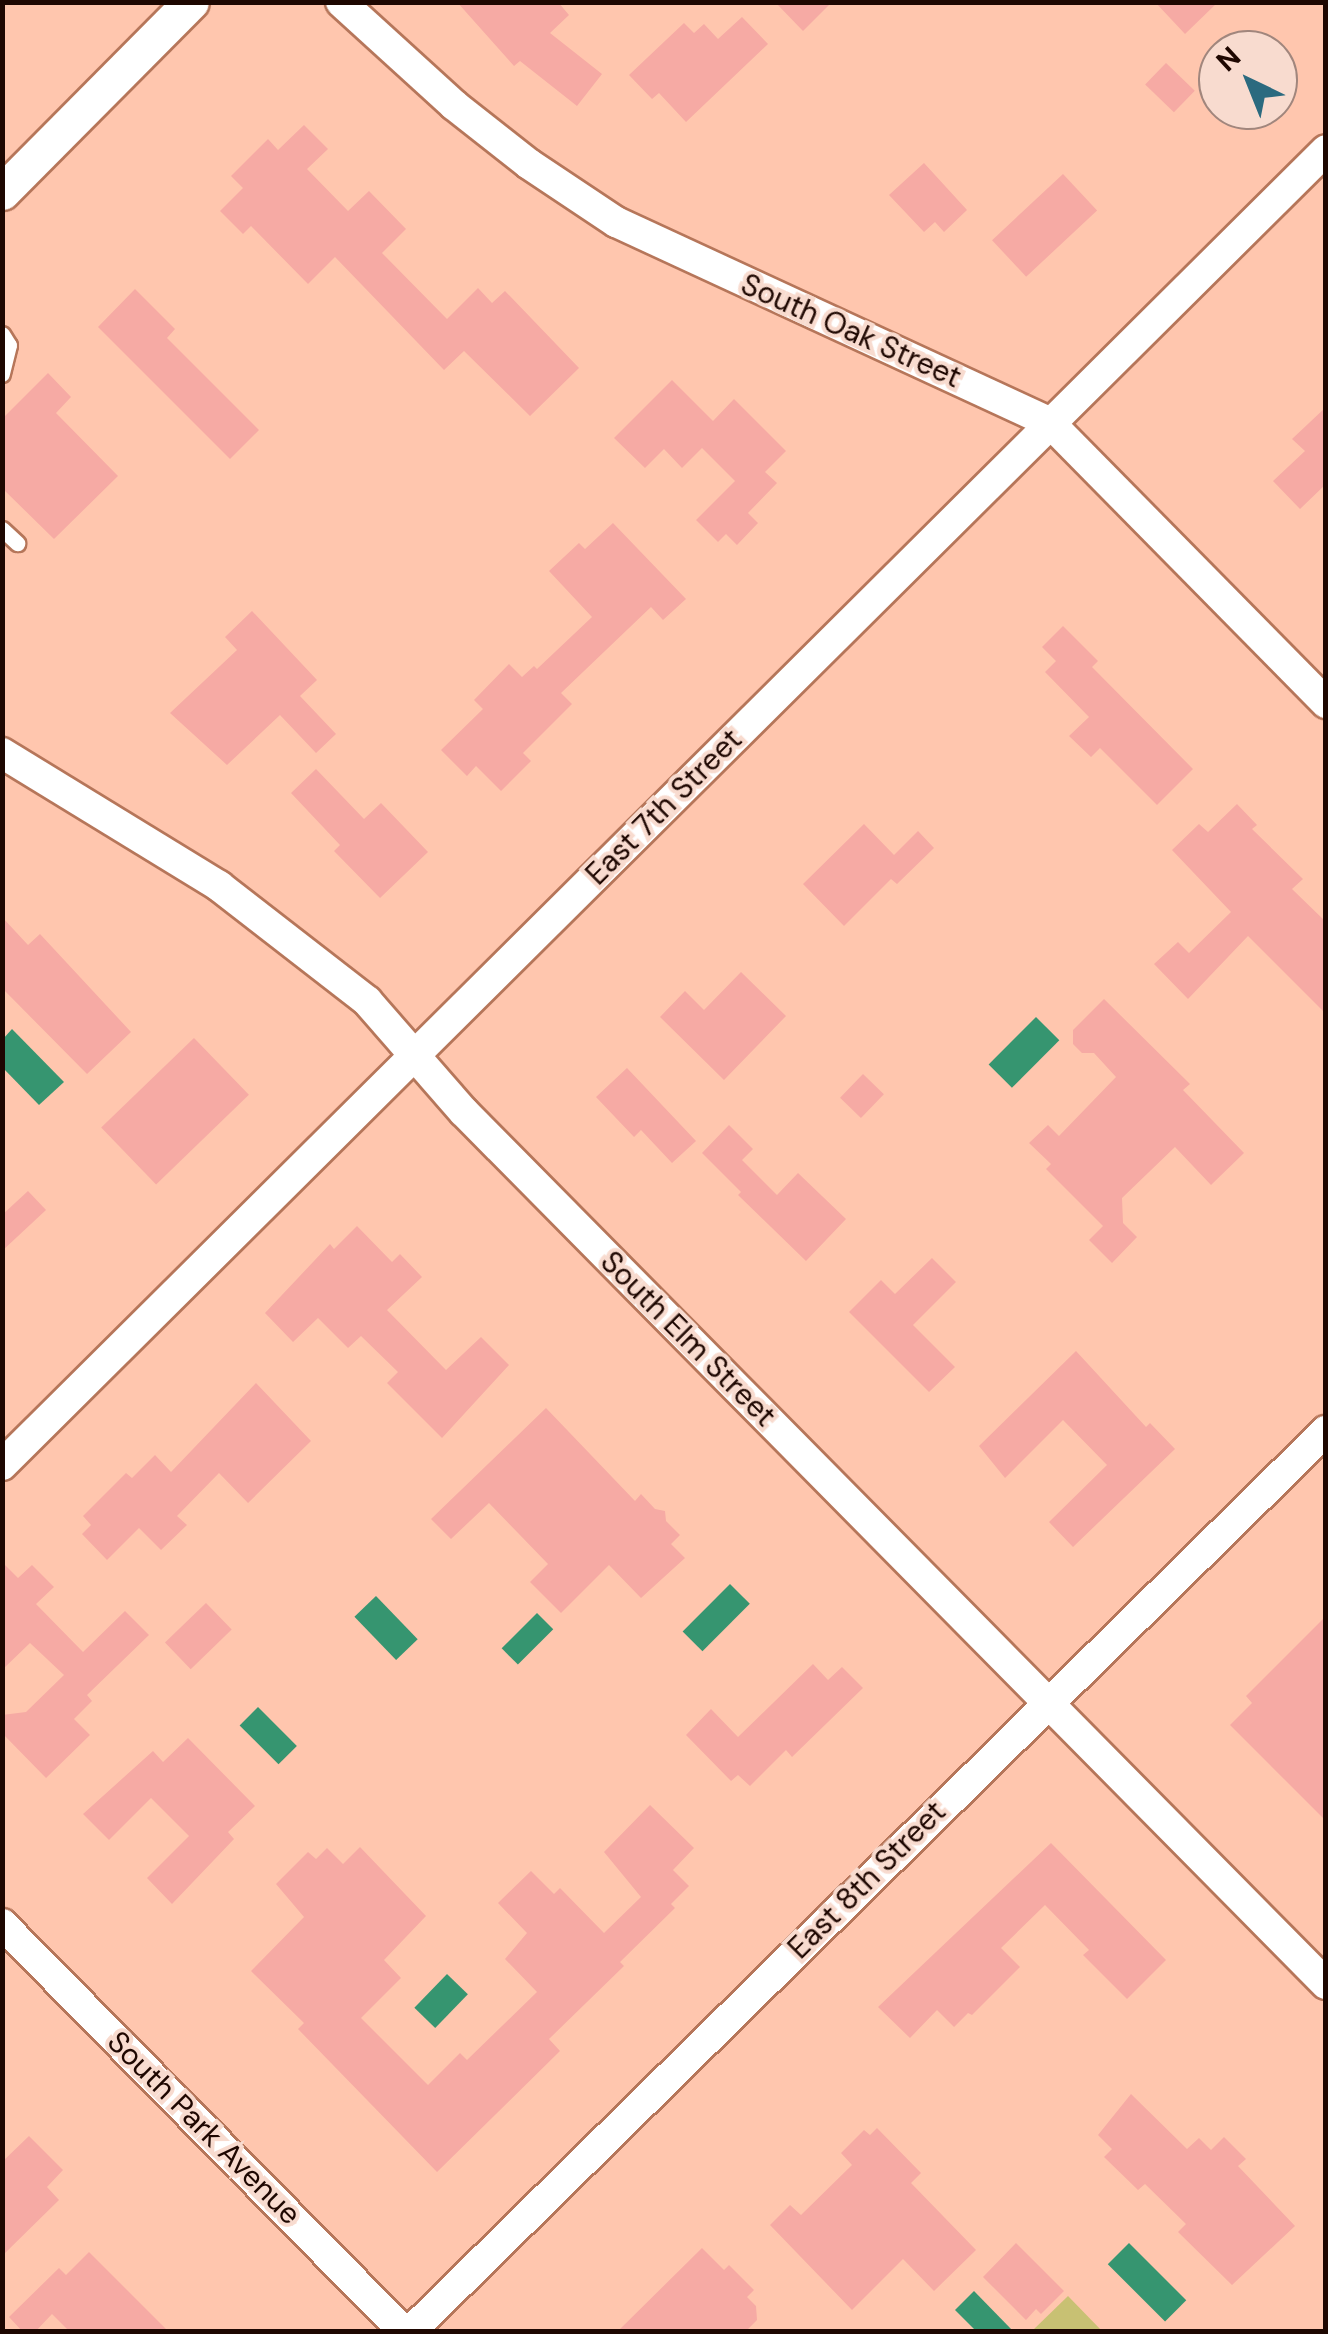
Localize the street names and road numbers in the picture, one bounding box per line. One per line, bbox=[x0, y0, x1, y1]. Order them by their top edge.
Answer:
street label: South Oak Street bbox=[735, 266, 967, 396]
street label: East 7th Street bbox=[579, 722, 749, 892]
street label: South Elm Street bbox=[593, 1244, 783, 1434]
street label: East 8th Street bbox=[781, 1794, 953, 1966]
street label: South Park Avenue bbox=[100, 2024, 308, 2232]

